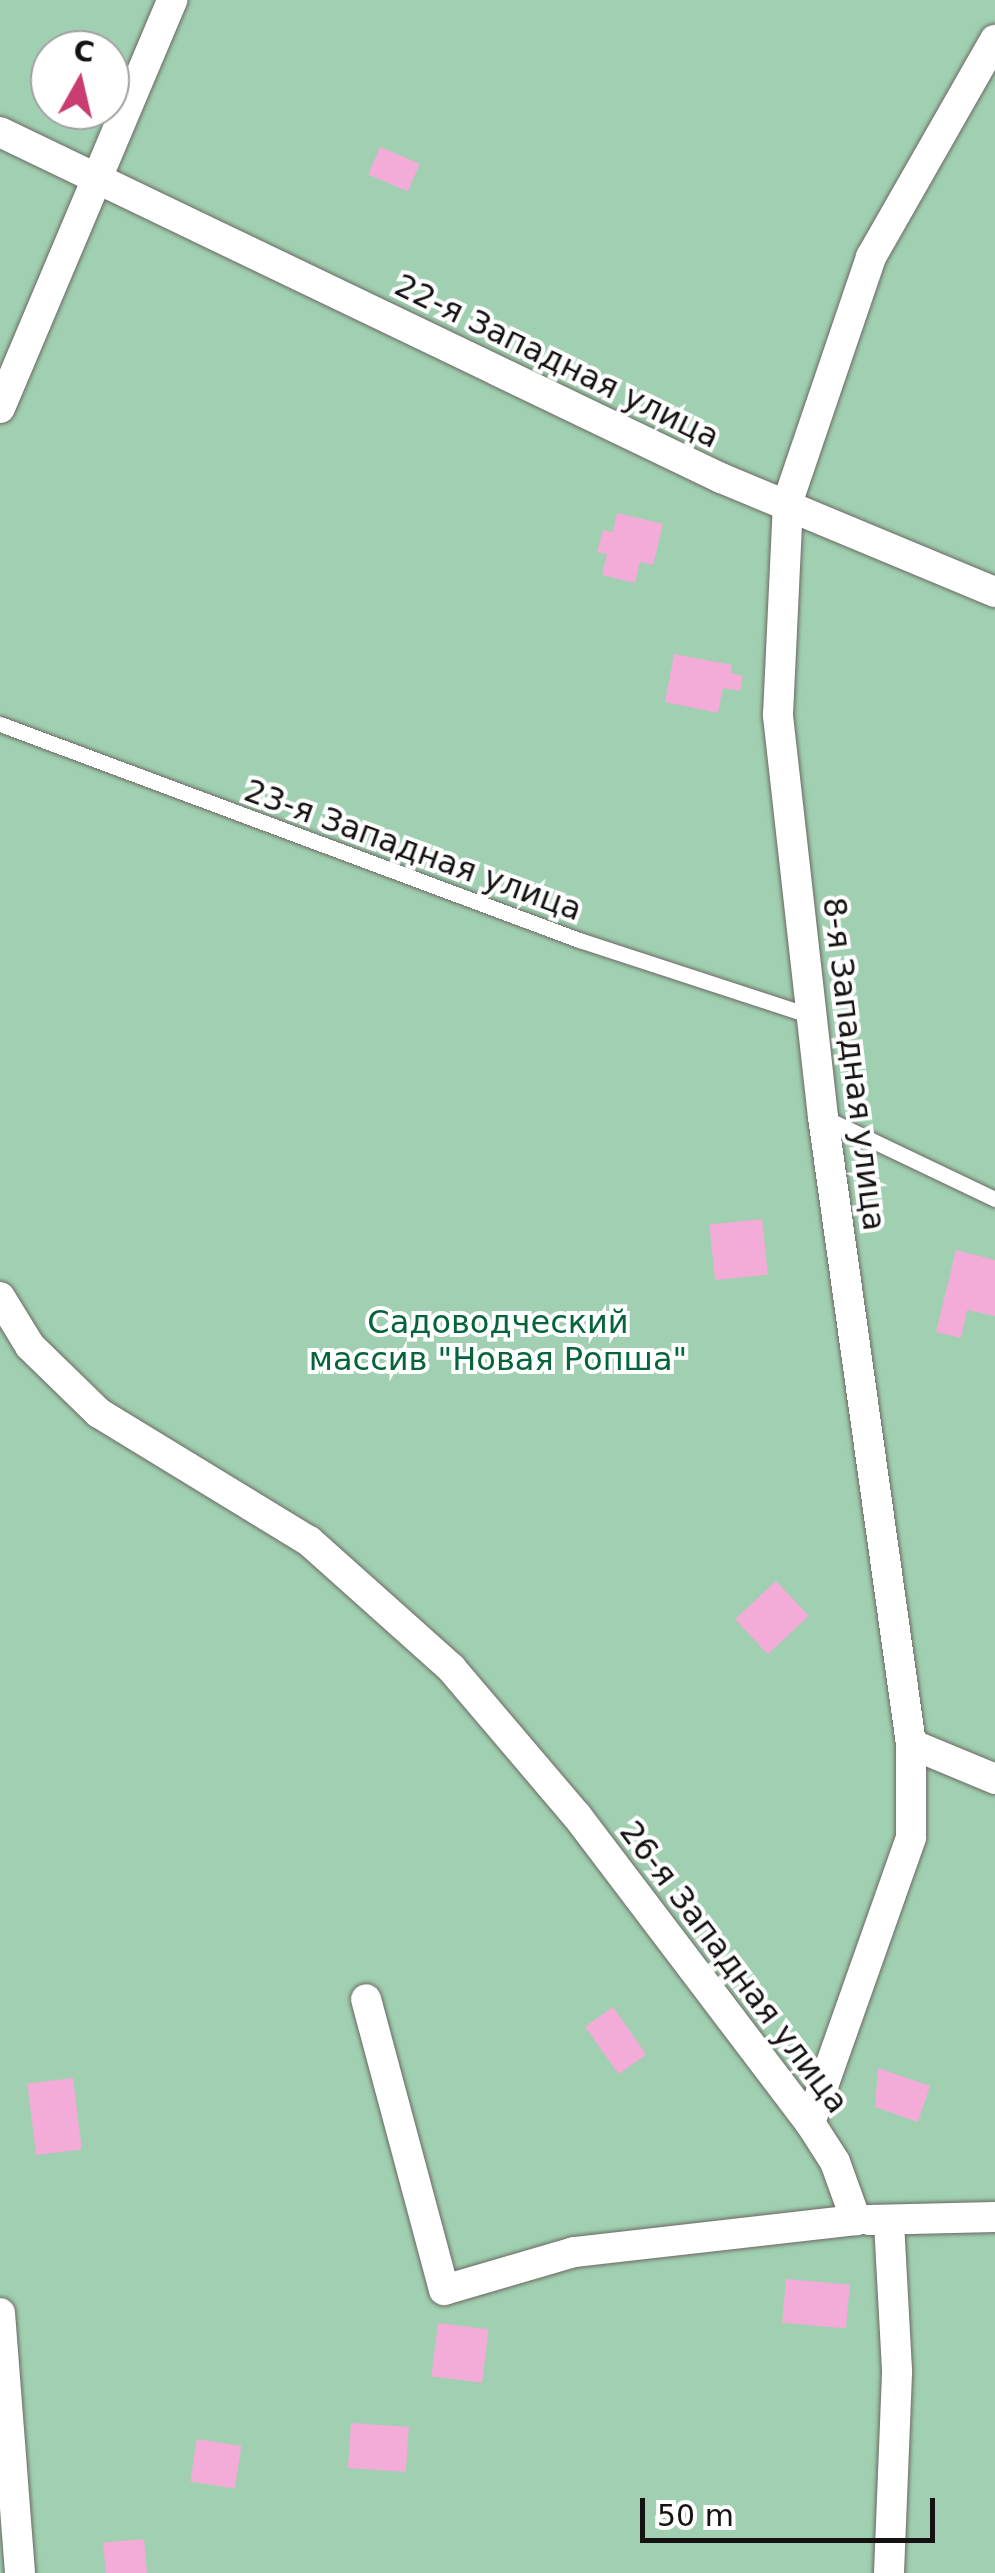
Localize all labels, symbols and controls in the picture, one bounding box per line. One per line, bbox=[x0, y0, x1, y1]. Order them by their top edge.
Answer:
north arrow bbox=[30, 30, 130, 130]
text: С bbox=[71, 34, 96, 70]
street label: 22-я Западная улица bbox=[389, 266, 725, 456]
street label: 23-я Западная улица bbox=[239, 771, 587, 929]
street label: 8-я Западная улица bbox=[814, 895, 894, 1233]
park label: Садоводческий массив "Новая Ропша" bbox=[309, 1304, 687, 1379]
street label: 26-я Западная улица bbox=[612, 1813, 856, 2121]
scale bar bbox=[645, 2478, 940, 2540]
text: 50 m bbox=[657, 2498, 734, 2533]

